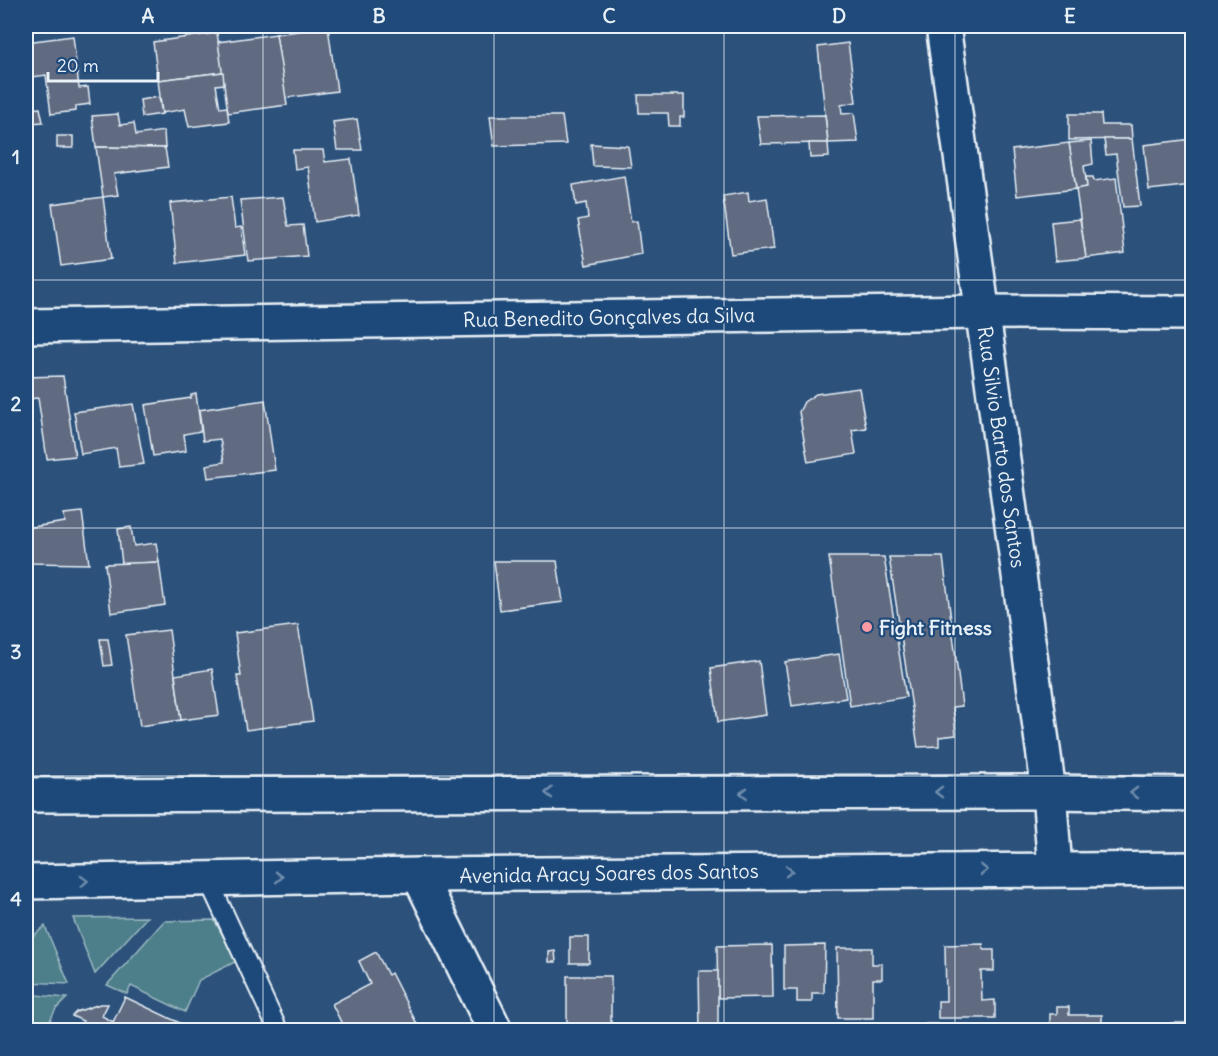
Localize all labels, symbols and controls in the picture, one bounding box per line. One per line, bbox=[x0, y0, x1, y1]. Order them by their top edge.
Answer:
text: A bbox=[142, 3, 155, 28]
text: B bbox=[372, 3, 386, 28]
text: C bbox=[602, 3, 616, 28]
text: D bbox=[832, 3, 846, 28]
text: E bbox=[1064, 3, 1076, 28]
scale bar bbox=[48, 45, 158, 83]
text: 20 m bbox=[57, 54, 99, 77]
text: 1 bbox=[12, 144, 20, 169]
street label: Rua Benedito Gonçalves da Silva bbox=[463, 302, 755, 332]
street label: Rua Silvio Barto dos Santos bbox=[973, 324, 1031, 570]
text: 2 bbox=[11, 391, 22, 416]
place label: Fight Fitness bbox=[879, 615, 992, 640]
marker: Fight Fitness bbox=[860, 620, 874, 634]
text: 3 bbox=[10, 639, 22, 664]
one-way arrow bbox=[935, 786, 944, 798]
one-way arrow bbox=[545, 787, 554, 799]
one-way arrow bbox=[740, 787, 749, 799]
one-way arrow bbox=[1130, 787, 1139, 799]
street label: Avenida Aracy Soares dos Santos bbox=[459, 858, 759, 888]
one-way arrow bbox=[979, 864, 988, 876]
one-way arrow bbox=[784, 865, 793, 878]
one-way arrow bbox=[274, 871, 283, 883]
one-way arrow bbox=[79, 875, 88, 887]
text: 4 bbox=[10, 886, 22, 911]

